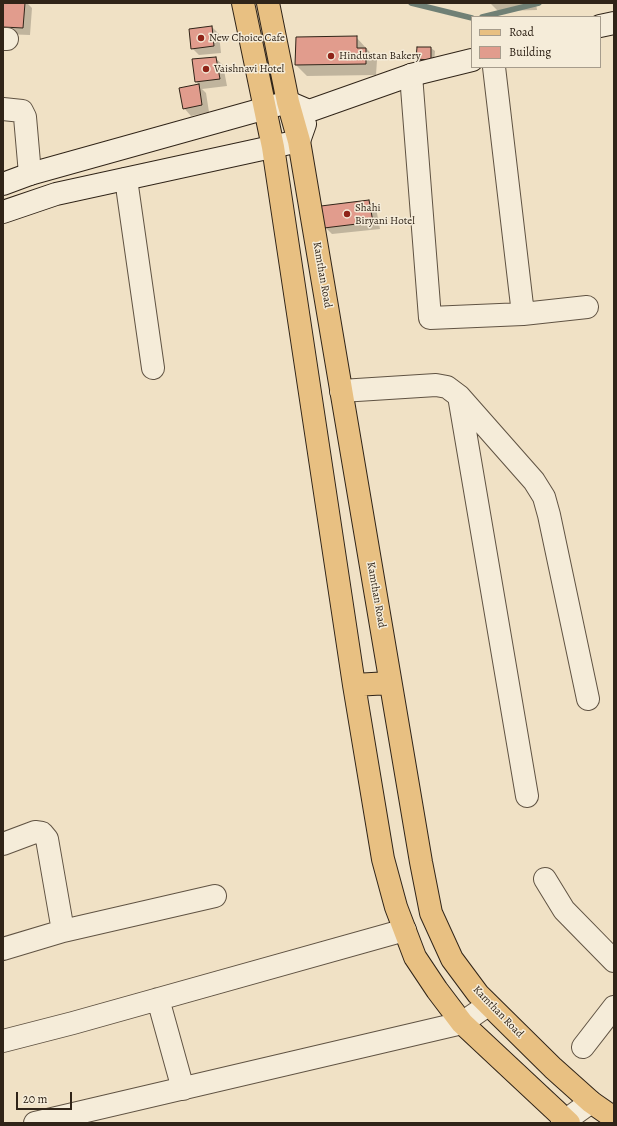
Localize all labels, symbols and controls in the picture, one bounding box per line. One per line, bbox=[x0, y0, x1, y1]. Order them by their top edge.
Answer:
legend bbox=[471, 16, 601, 68]
text: Road bbox=[509, 24, 534, 40]
place label: New Choice Cafe bbox=[209, 31, 285, 45]
marker: New Choice Cafe bbox=[196, 33, 206, 43]
text: Building bbox=[509, 44, 551, 60]
place label: Hindustan Bakery bbox=[339, 49, 421, 63]
marker: Hindustan Bakery bbox=[326, 51, 336, 61]
place label: Vaishnavi Hotel bbox=[214, 62, 284, 76]
marker: Vaishnavi Hotel bbox=[201, 64, 211, 74]
place label: Shahi Biryani Hotel bbox=[355, 201, 415, 227]
marker: Shahi Biryani Hotel bbox=[342, 209, 352, 219]
street label: Kamthan Road bbox=[310, 241, 334, 309]
street label: Kamthan Road bbox=[364, 561, 388, 629]
street label: Kamthan Road bbox=[470, 983, 526, 1041]
scale bar bbox=[18, 1084, 74, 1110]
text: 20 m bbox=[23, 1091, 47, 1107]

